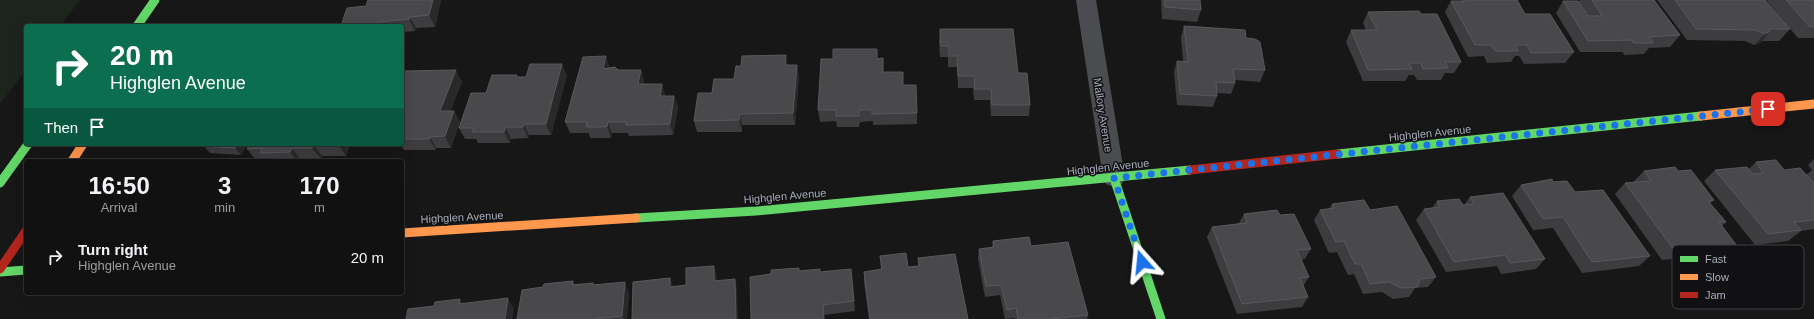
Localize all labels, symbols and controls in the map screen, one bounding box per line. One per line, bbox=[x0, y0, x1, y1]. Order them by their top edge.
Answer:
icon: right bbox=[44, 40, 96, 92]
text: 20 m bbox=[110, 40, 174, 71]
text: Highglen Avenue bbox=[110, 73, 246, 93]
street label: Mallory Avenue bbox=[1091, 77, 1115, 153]
pin bbox=[1751, 92, 1785, 126]
icon: arrive bbox=[1757, 98, 1779, 120]
icon: arrive bbox=[86, 116, 108, 138]
text: Then bbox=[44, 119, 78, 136]
street label: Highglen Avenue bbox=[1388, 123, 1472, 143]
street label: Highglen Avenue bbox=[1066, 157, 1150, 177]
text: 16:50 bbox=[88, 172, 150, 199]
text: 3 bbox=[218, 172, 231, 199]
text: 170 bbox=[300, 172, 340, 199]
street label: Highglen Avenue bbox=[743, 186, 827, 206]
text: Arrival bbox=[101, 200, 138, 215]
text: min bbox=[214, 200, 235, 215]
text: m bbox=[314, 200, 325, 215]
street label: Highglen Avenue bbox=[420, 209, 504, 225]
text: Turn right bbox=[78, 241, 148, 258]
position arrow bbox=[1121, 241, 1163, 283]
legend bbox=[1672, 245, 1804, 309]
icon: right bbox=[44, 246, 66, 268]
text: 20 m bbox=[351, 249, 384, 266]
text: Fast bbox=[1705, 253, 1726, 265]
text: Highglen Avenue bbox=[78, 258, 176, 273]
text: Slow bbox=[1705, 271, 1729, 283]
text: Jam bbox=[1705, 289, 1726, 301]

